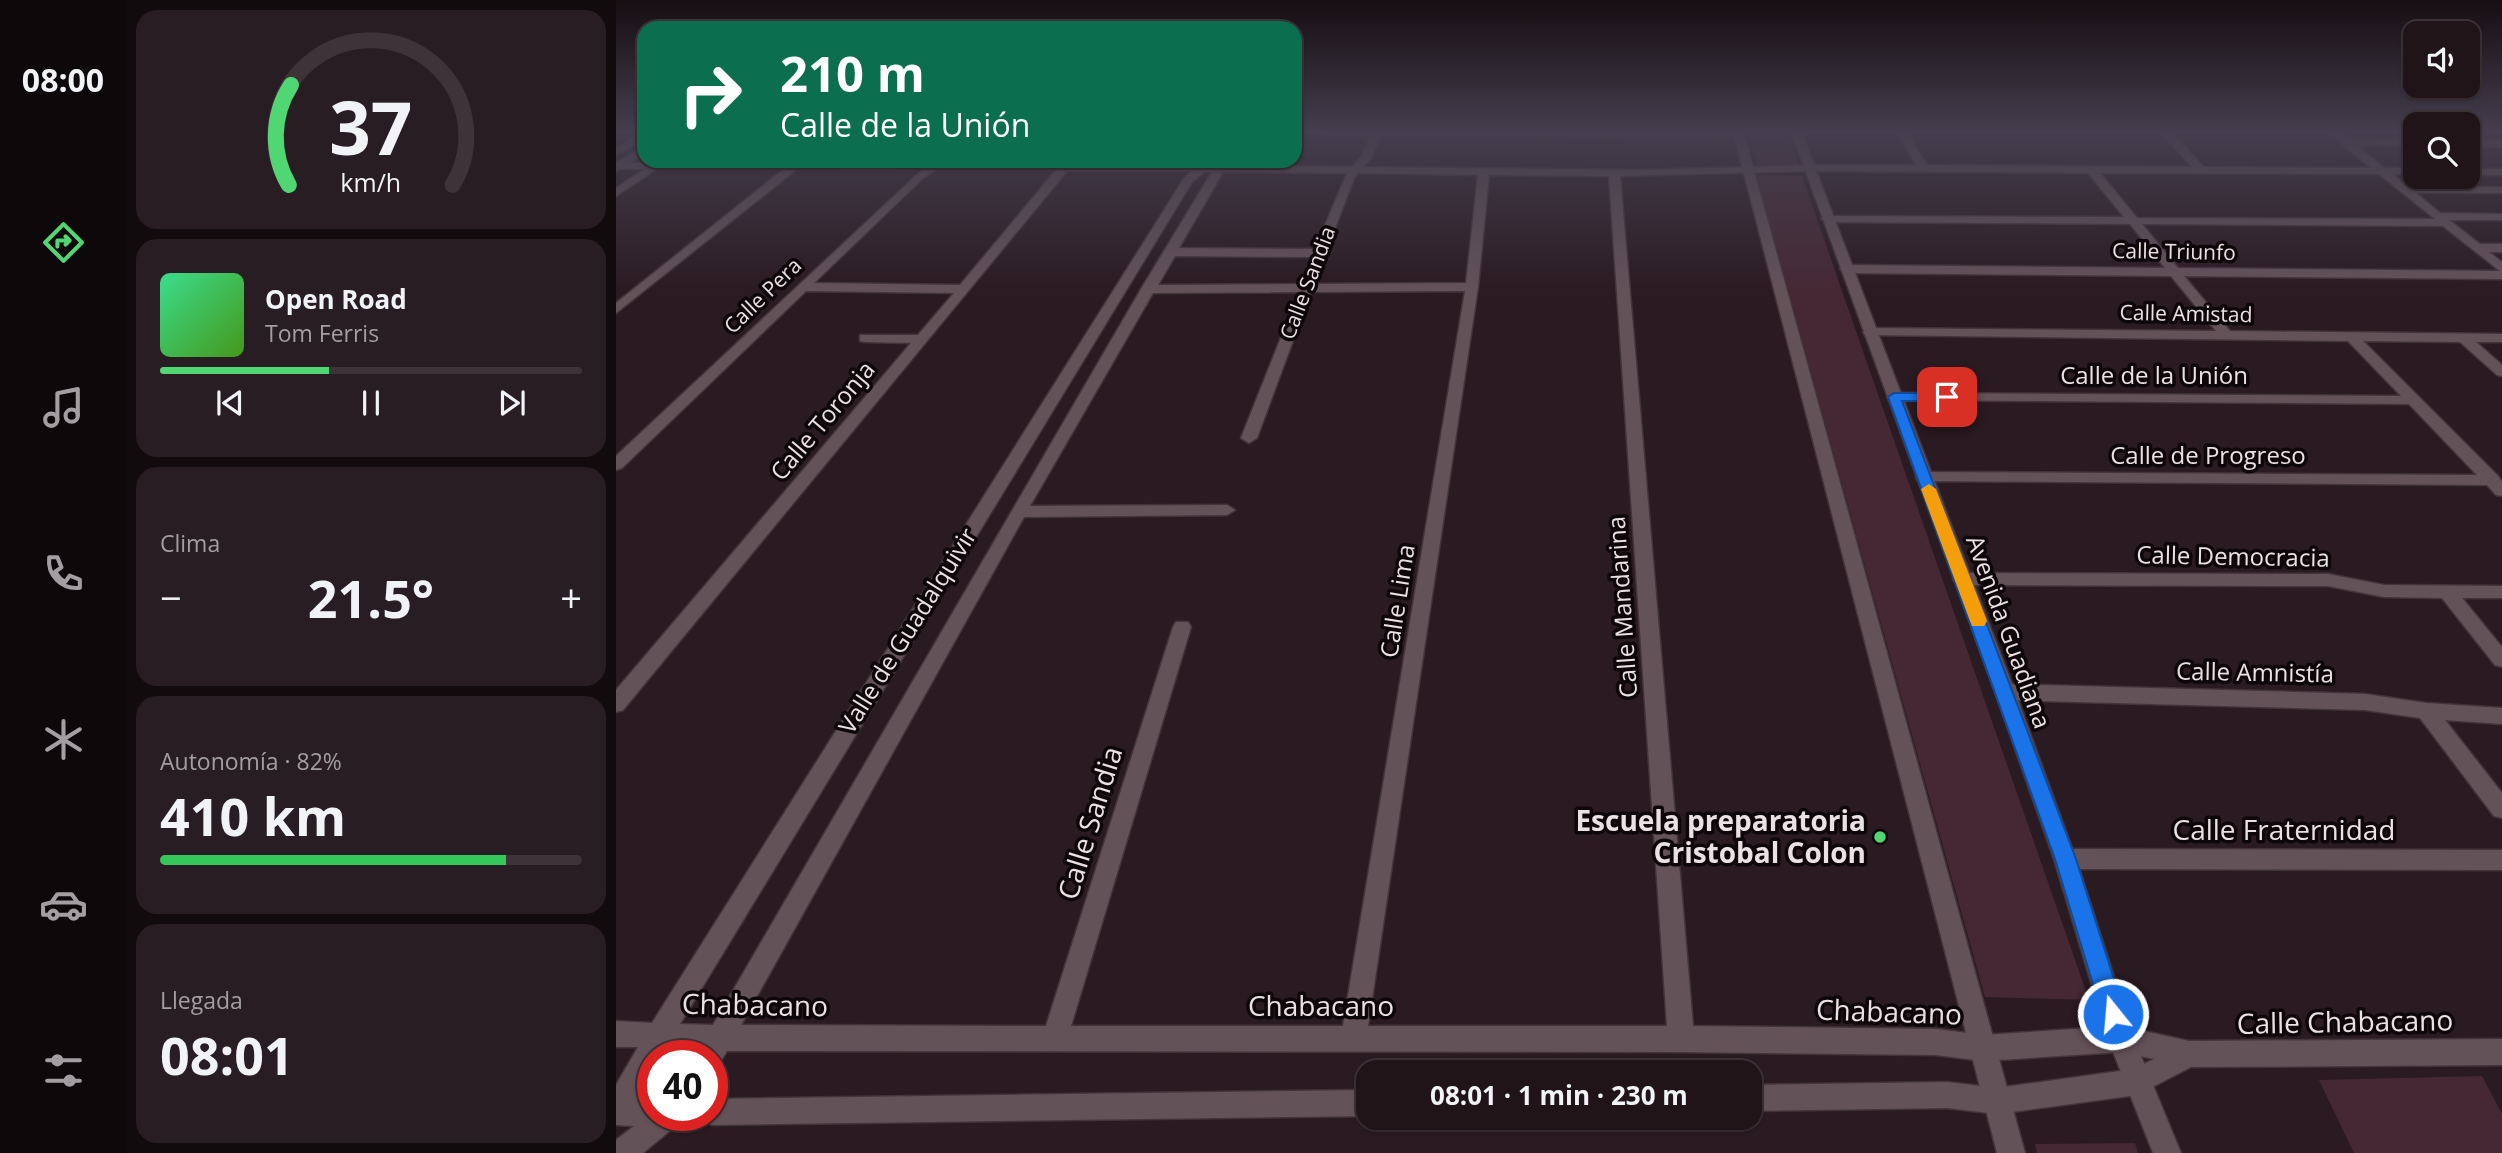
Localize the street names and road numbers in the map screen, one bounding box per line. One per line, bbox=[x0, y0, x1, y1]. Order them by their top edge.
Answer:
street label: Calle Sandia bbox=[1273, 222, 1341, 343]
street label: Calle Triunfo bbox=[2112, 236, 2236, 266]
street label: Calle Pera bbox=[718, 251, 807, 339]
street label: Calle Amistad bbox=[2119, 298, 2253, 328]
street label: Calle Toronja bbox=[762, 353, 882, 487]
street label: Calle de la Unión bbox=[2060, 358, 2248, 391]
street label: Calle de Progreso bbox=[2110, 438, 2306, 471]
street label: Calle Mandarina bbox=[1599, 515, 1644, 699]
street label: Valle de Guadalquivir bbox=[830, 521, 984, 739]
street label: Avenida Guadiana bbox=[1959, 530, 2060, 733]
street label: Calle Democracia bbox=[2136, 537, 2330, 574]
street label: Calle Lima bbox=[1371, 542, 1422, 660]
street label: Calle Amnistía bbox=[2176, 654, 2334, 689]
street label: Calle Sandia bbox=[1048, 742, 1130, 904]
street label: Calle Fraternidad bbox=[2173, 810, 2396, 848]
street label: Chabacano bbox=[682, 984, 828, 1024]
street label: Chabacano bbox=[1248, 986, 1394, 1024]
street label: Chabacano bbox=[1815, 989, 1963, 1033]
street label: Calle Chabacano bbox=[2236, 1000, 2453, 1042]

